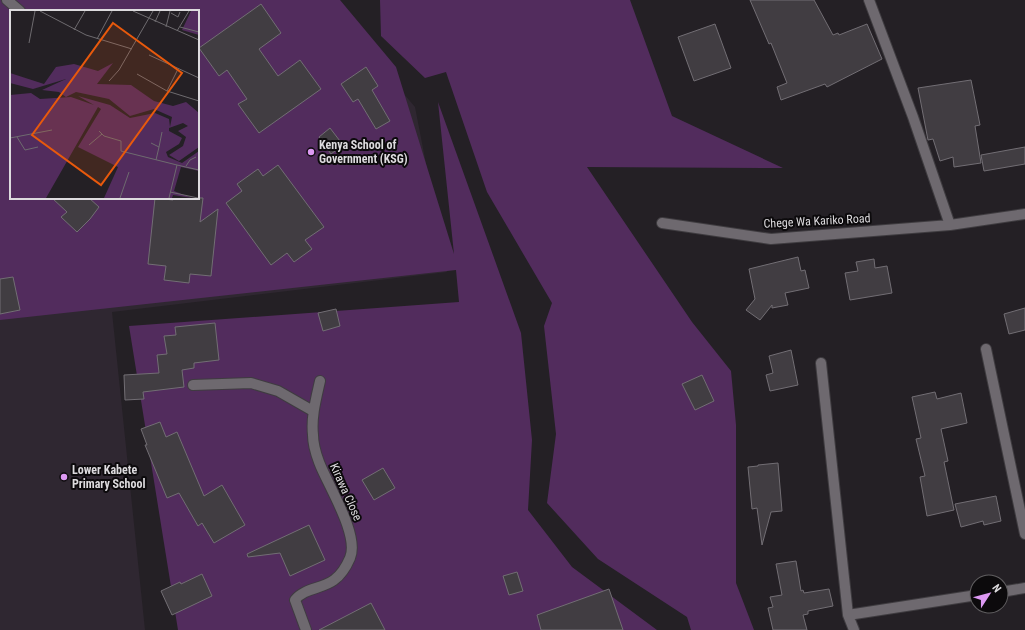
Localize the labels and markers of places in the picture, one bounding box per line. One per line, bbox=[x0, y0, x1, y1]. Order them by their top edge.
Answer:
place label: Kenya School of Government (KSG) bbox=[319, 138, 408, 166]
marker: Kenya School of Government (KSG) bbox=[306, 147, 316, 157]
place label: Lower Kabete Primary School bbox=[72, 463, 145, 491]
marker: Lower Kabete Primary School bbox=[59, 472, 69, 482]

